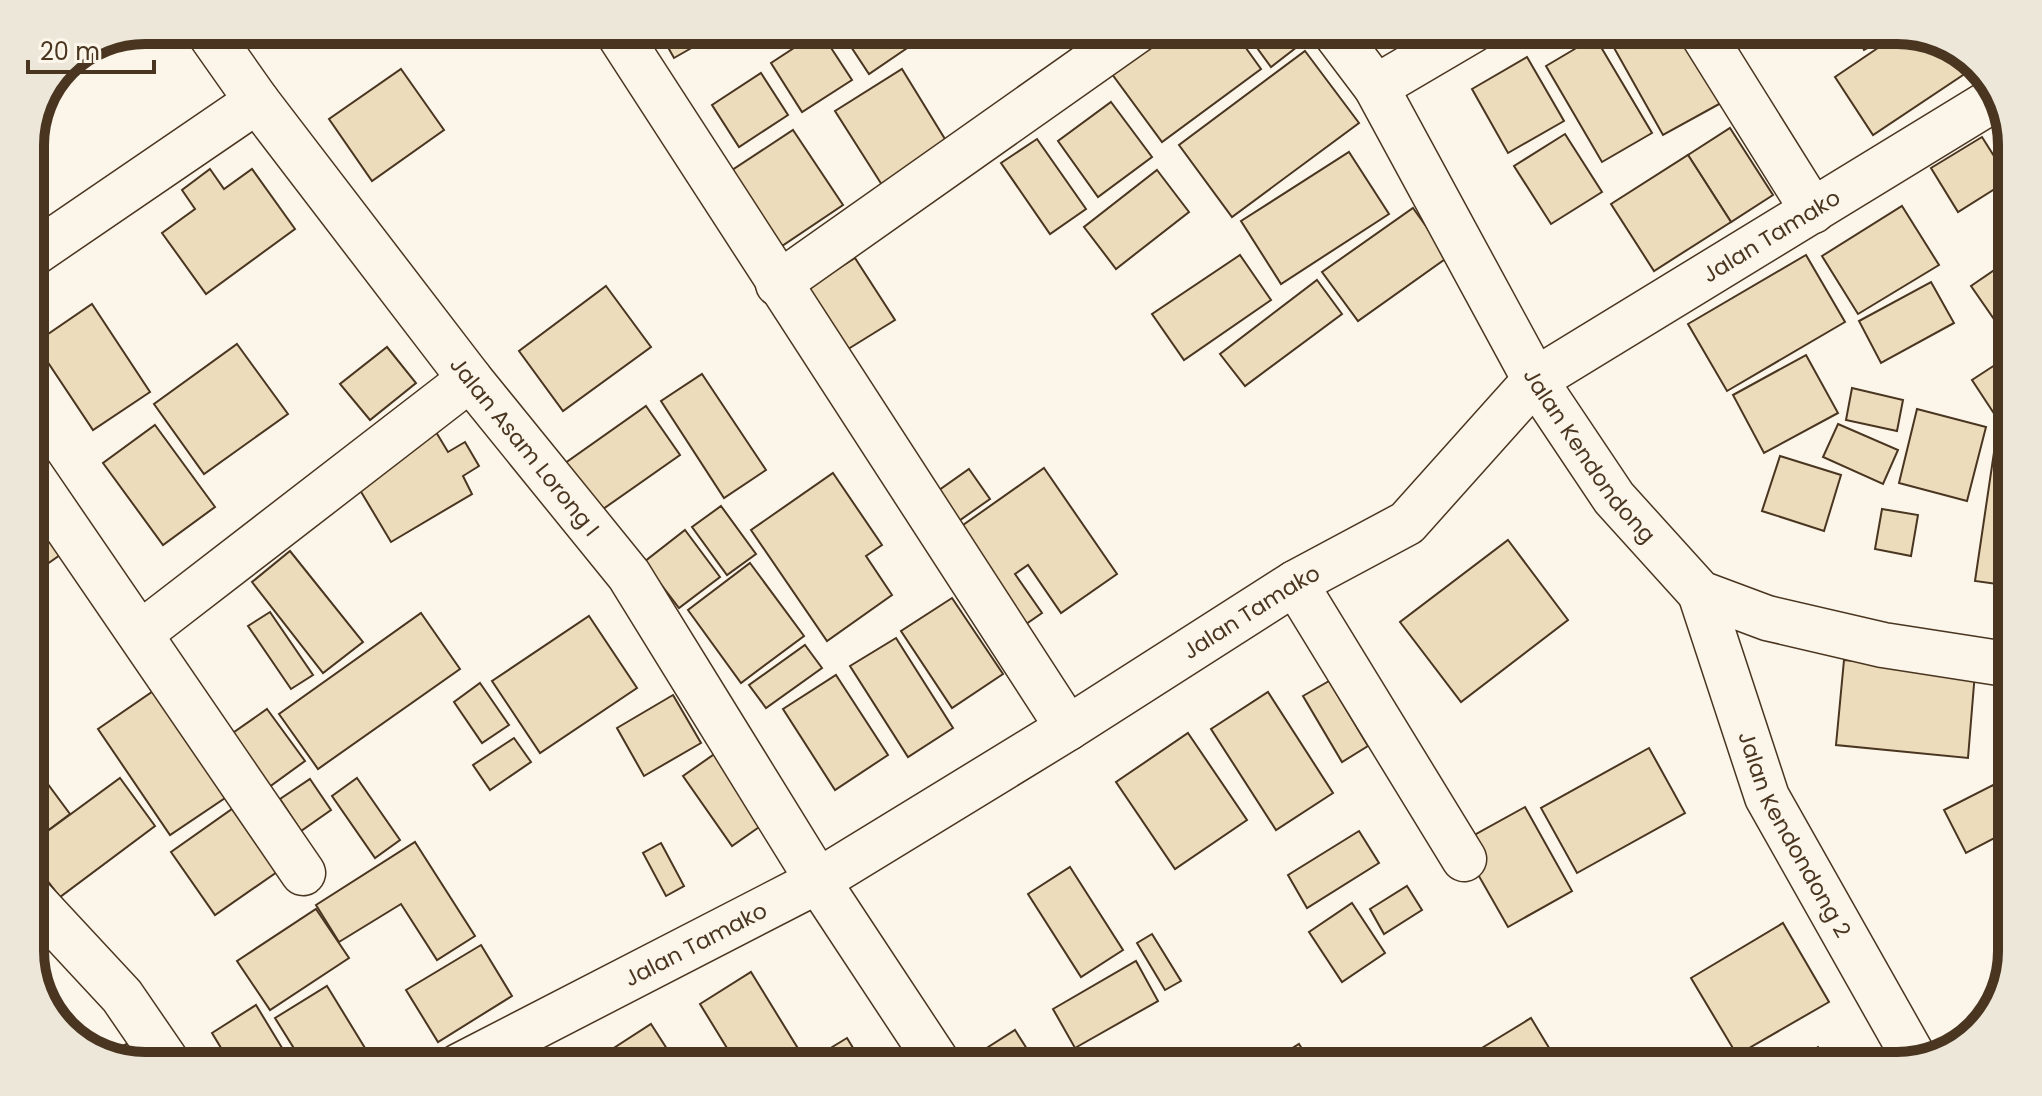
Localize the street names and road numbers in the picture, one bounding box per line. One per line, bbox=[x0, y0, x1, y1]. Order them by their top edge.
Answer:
street label: Jalan Tamako bbox=[1696, 182, 1846, 290]
street label: Jalan Asam Lorong I bbox=[443, 350, 607, 543]
street label: Jalan Kendondong bbox=[1516, 363, 1663, 550]
street label: Jalan Tamako bbox=[1177, 557, 1325, 666]
street label: Jalan Kendondong 2 bbox=[1731, 727, 1859, 943]
street label: Jalan Tamako bbox=[619, 895, 772, 994]

